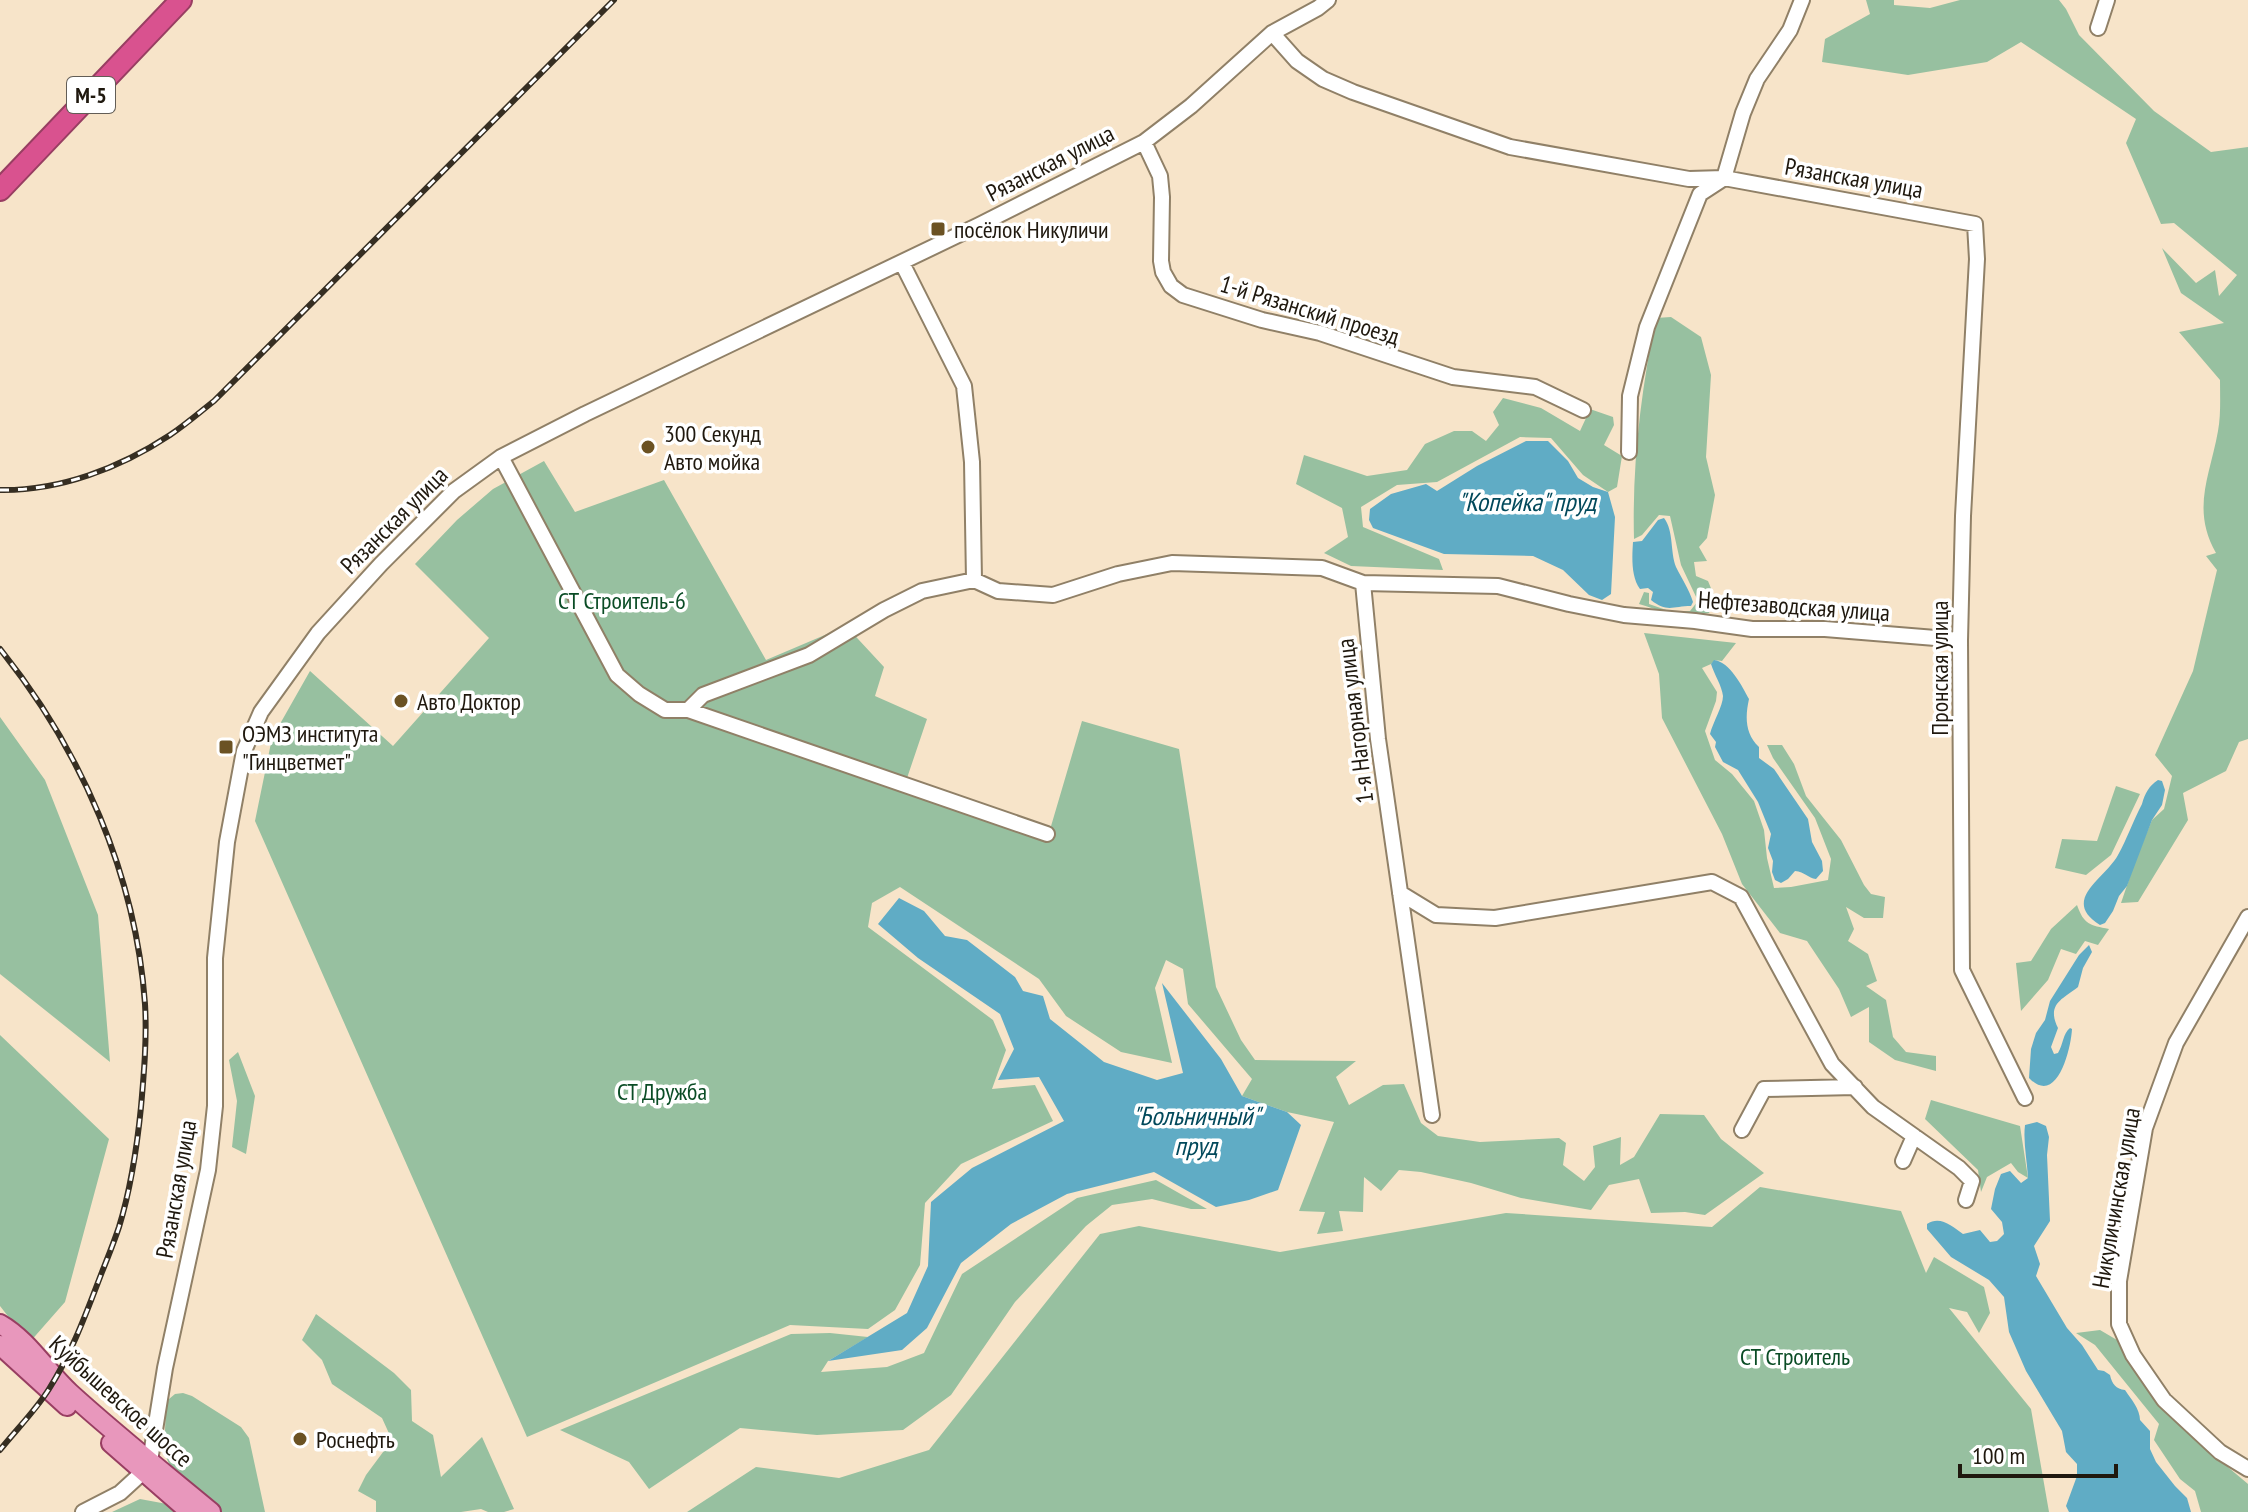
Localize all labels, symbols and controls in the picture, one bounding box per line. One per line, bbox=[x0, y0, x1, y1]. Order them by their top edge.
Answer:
road number: М-5 bbox=[67, 77, 115, 113]
street label: Рязанская улица bbox=[981, 118, 1119, 208]
street label: Рязанская улица bbox=[1783, 151, 1925, 205]
place label: посёлок Никуличи bbox=[954, 214, 1109, 245]
marker: посёлок Никуличи bbox=[929, 220, 947, 238]
street label: 1-й Рязанский проезд bbox=[1217, 268, 1404, 352]
place label: 300 Секунд Авто мойка bbox=[664, 418, 761, 477]
marker: 300 Секунд Авто мойка bbox=[639, 438, 657, 456]
street label: Рязанская улица bbox=[334, 460, 454, 580]
water label: "Копейка" пруд bbox=[1458, 485, 1598, 518]
street label: Нефтезаводская улица bbox=[1697, 584, 1891, 628]
park label: СТ Строитель-6 bbox=[558, 585, 686, 616]
street label: Пронская улица bbox=[1924, 601, 1955, 735]
street label: 1-я Нагорная улица bbox=[1330, 637, 1380, 805]
place label: Авто Доктор bbox=[417, 686, 521, 717]
marker: Авто Доктор bbox=[392, 692, 410, 710]
place label: ОЭМЗ института "Гинцветмет" bbox=[242, 718, 378, 777]
marker: ОЭМЗ института "Гинцветмет" bbox=[217, 738, 235, 756]
park label: СТ Дружба bbox=[617, 1076, 707, 1107]
water label: "Больничный" пруд bbox=[1132, 1099, 1263, 1162]
street label: Никуличинская улица bbox=[2085, 1105, 2147, 1291]
street label: Рязанская улица bbox=[149, 1118, 203, 1260]
street label: Куйбышевское шоссе bbox=[43, 1329, 199, 1473]
park label: СТ Строитель bbox=[1740, 1341, 1850, 1372]
place label: Роснефть bbox=[316, 1424, 395, 1455]
scale bar bbox=[1960, 1428, 2116, 1478]
marker: Роснефть bbox=[291, 1430, 309, 1448]
text: 100 m bbox=[1972, 1440, 2025, 1471]

